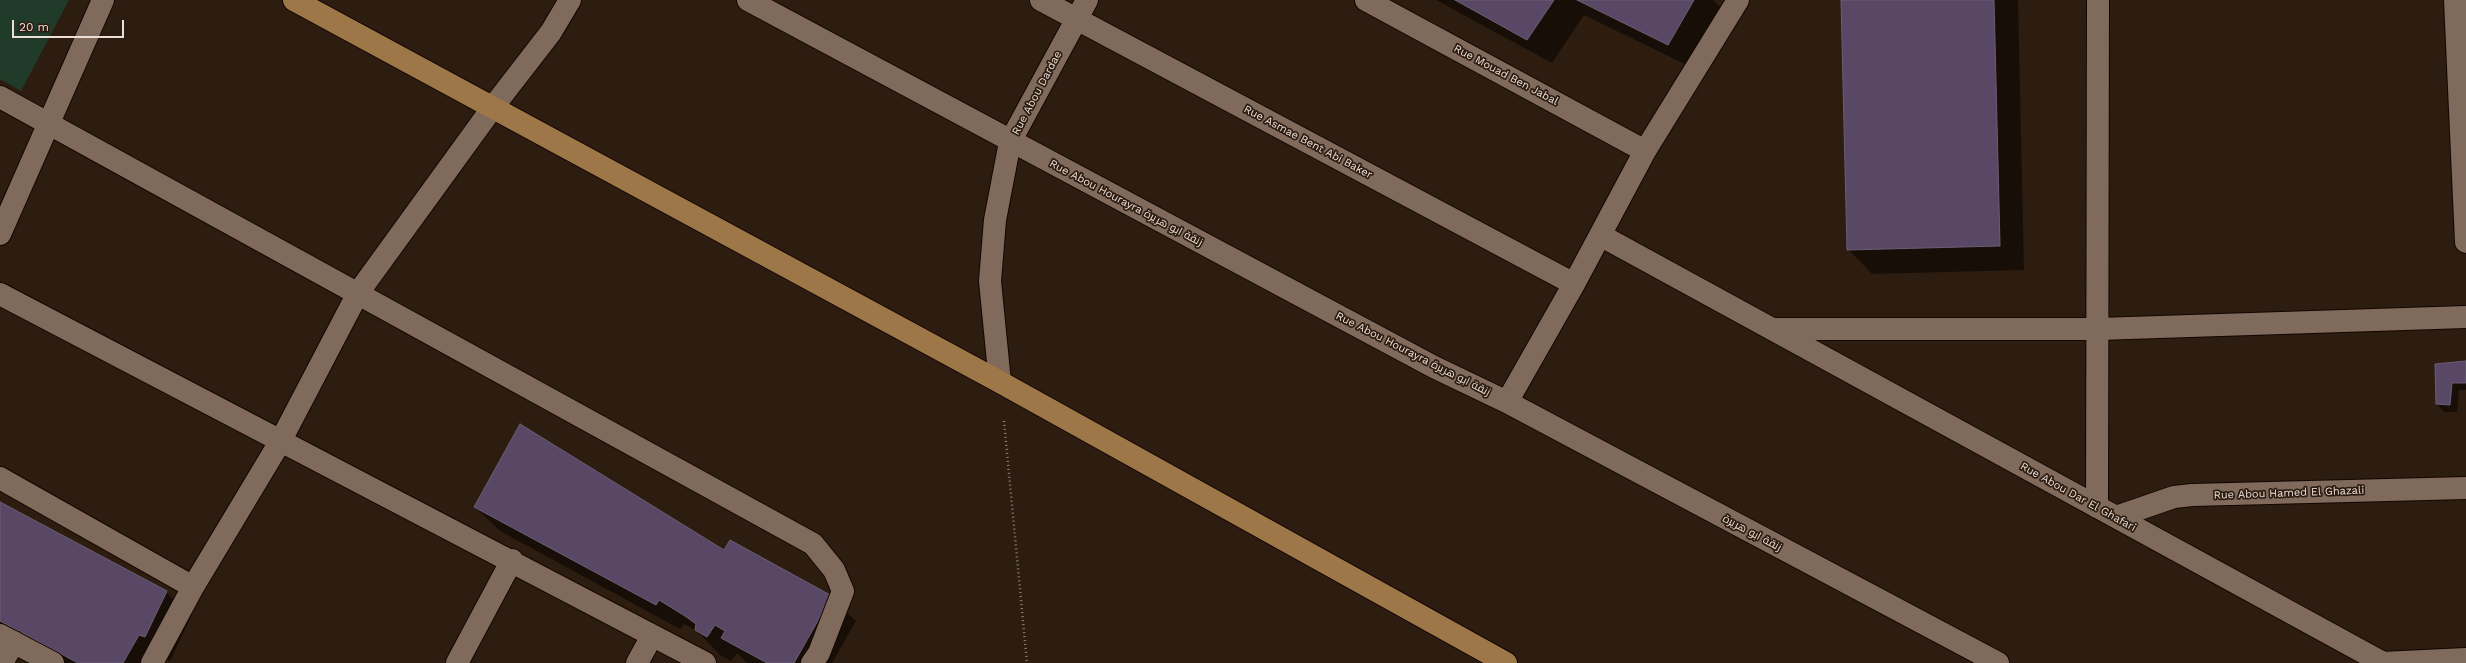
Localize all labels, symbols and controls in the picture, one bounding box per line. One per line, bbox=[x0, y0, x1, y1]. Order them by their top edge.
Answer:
scale bar bbox=[14, 12, 126, 38]
text: 20 m bbox=[19, 20, 49, 34]
street label: Rue Mouad Ben Jabal bbox=[1451, 42, 1561, 108]
street label: Rue Abou Dardae bbox=[1009, 49, 1065, 137]
street label: Rue Asmae Bent Abi Baker bbox=[1241, 102, 1375, 182]
street label: Rue Abou Hourayra زنقة ابو هريرة bbox=[1047, 157, 1205, 249]
street label: Rue Abou Hourayra زنقة ابو هريرة bbox=[1334, 309, 1492, 399]
street label: Rue Abou Dar El Ghafari bbox=[2018, 460, 2138, 534]
street label: Rue Abou Hamed El Ghazali bbox=[2214, 484, 2364, 502]
street label: زنقة ابو هريرة bbox=[1720, 512, 1784, 554]

